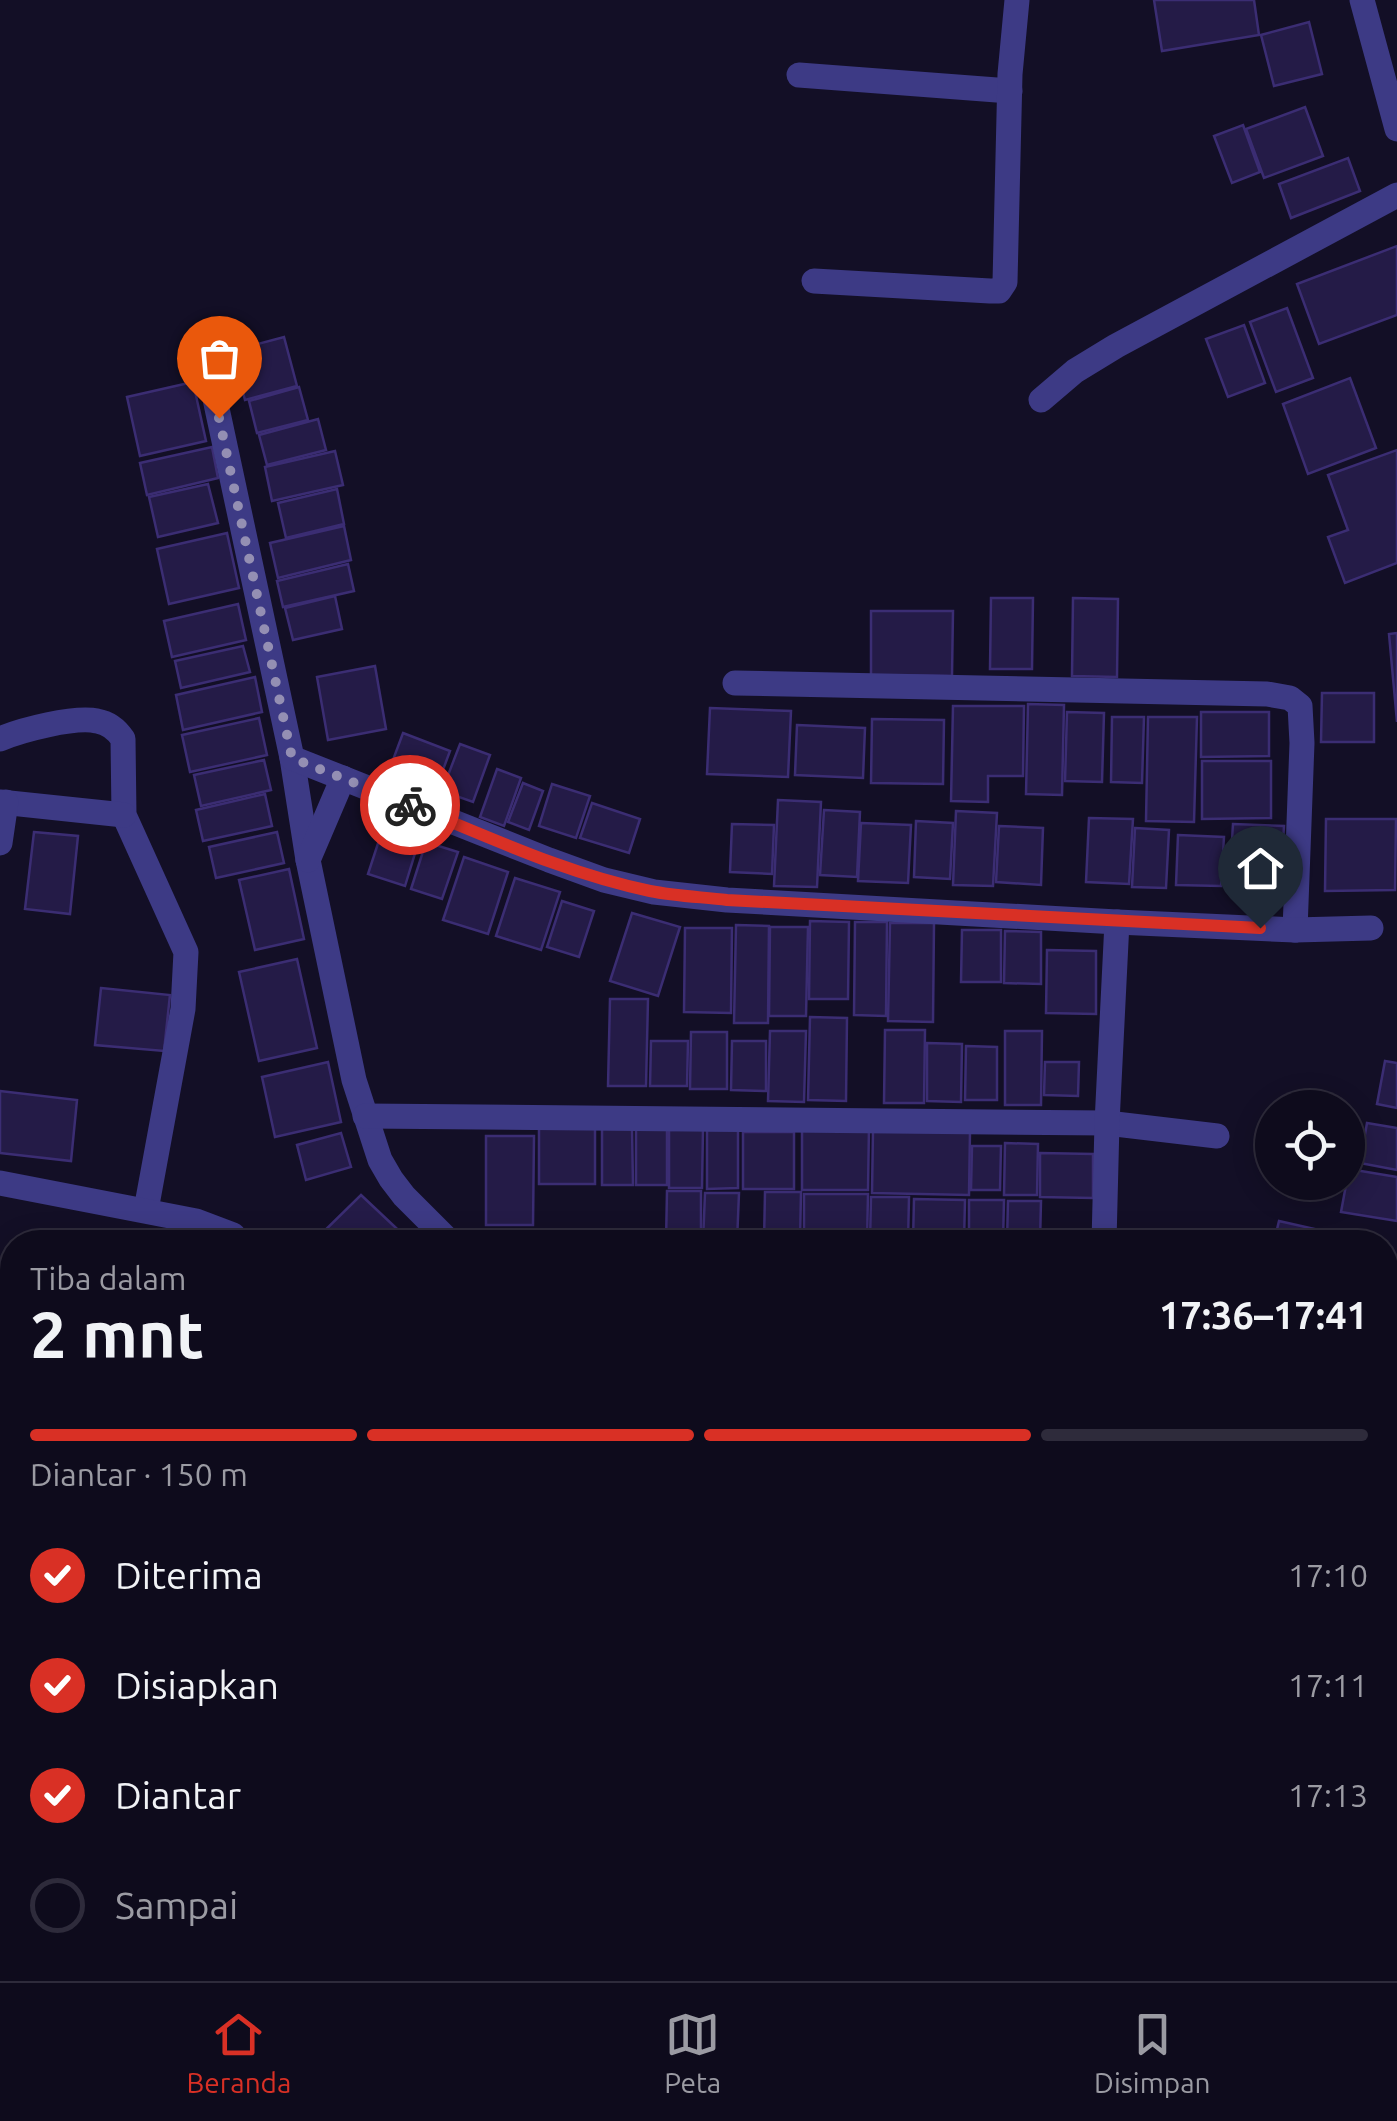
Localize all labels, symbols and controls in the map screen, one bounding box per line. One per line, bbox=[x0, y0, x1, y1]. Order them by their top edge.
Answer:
pin bbox=[177, 316, 262, 419]
icon: bag bbox=[192, 331, 247, 386]
courier bbox=[360, 755, 460, 855]
icon: bike bbox=[383, 778, 438, 833]
pin bbox=[1218, 826, 1303, 929]
icon: home bbox=[1233, 841, 1288, 896]
map controls bbox=[1255, 1090, 1365, 1200]
button: locate bbox=[1255, 1090, 1365, 1200]
text: Tiba dalam bbox=[30, 1260, 186, 1296]
text: 17:36–17:41 bbox=[1159, 1294, 1368, 1336]
text: 2 mnt bbox=[30, 1297, 204, 1370]
text: Diantar · 150 m bbox=[30, 1456, 248, 1492]
icon: check bbox=[30, 1548, 85, 1603]
text: Diterima bbox=[115, 1554, 263, 1596]
text: 17:10 bbox=[1288, 1557, 1368, 1593]
icon: check bbox=[30, 1658, 85, 1713]
text: Disiapkan bbox=[115, 1664, 279, 1706]
text: 17:11 bbox=[1288, 1667, 1368, 1703]
icon: check bbox=[30, 1768, 85, 1823]
text: Diantar bbox=[115, 1774, 241, 1816]
text: 17:13 bbox=[1288, 1777, 1368, 1813]
text: Sampai bbox=[115, 1884, 238, 1926]
tab: Beranda bbox=[186, 2007, 291, 2098]
tab: Peta bbox=[664, 2007, 721, 2098]
tab: Disimpan bbox=[1094, 2007, 1211, 2098]

